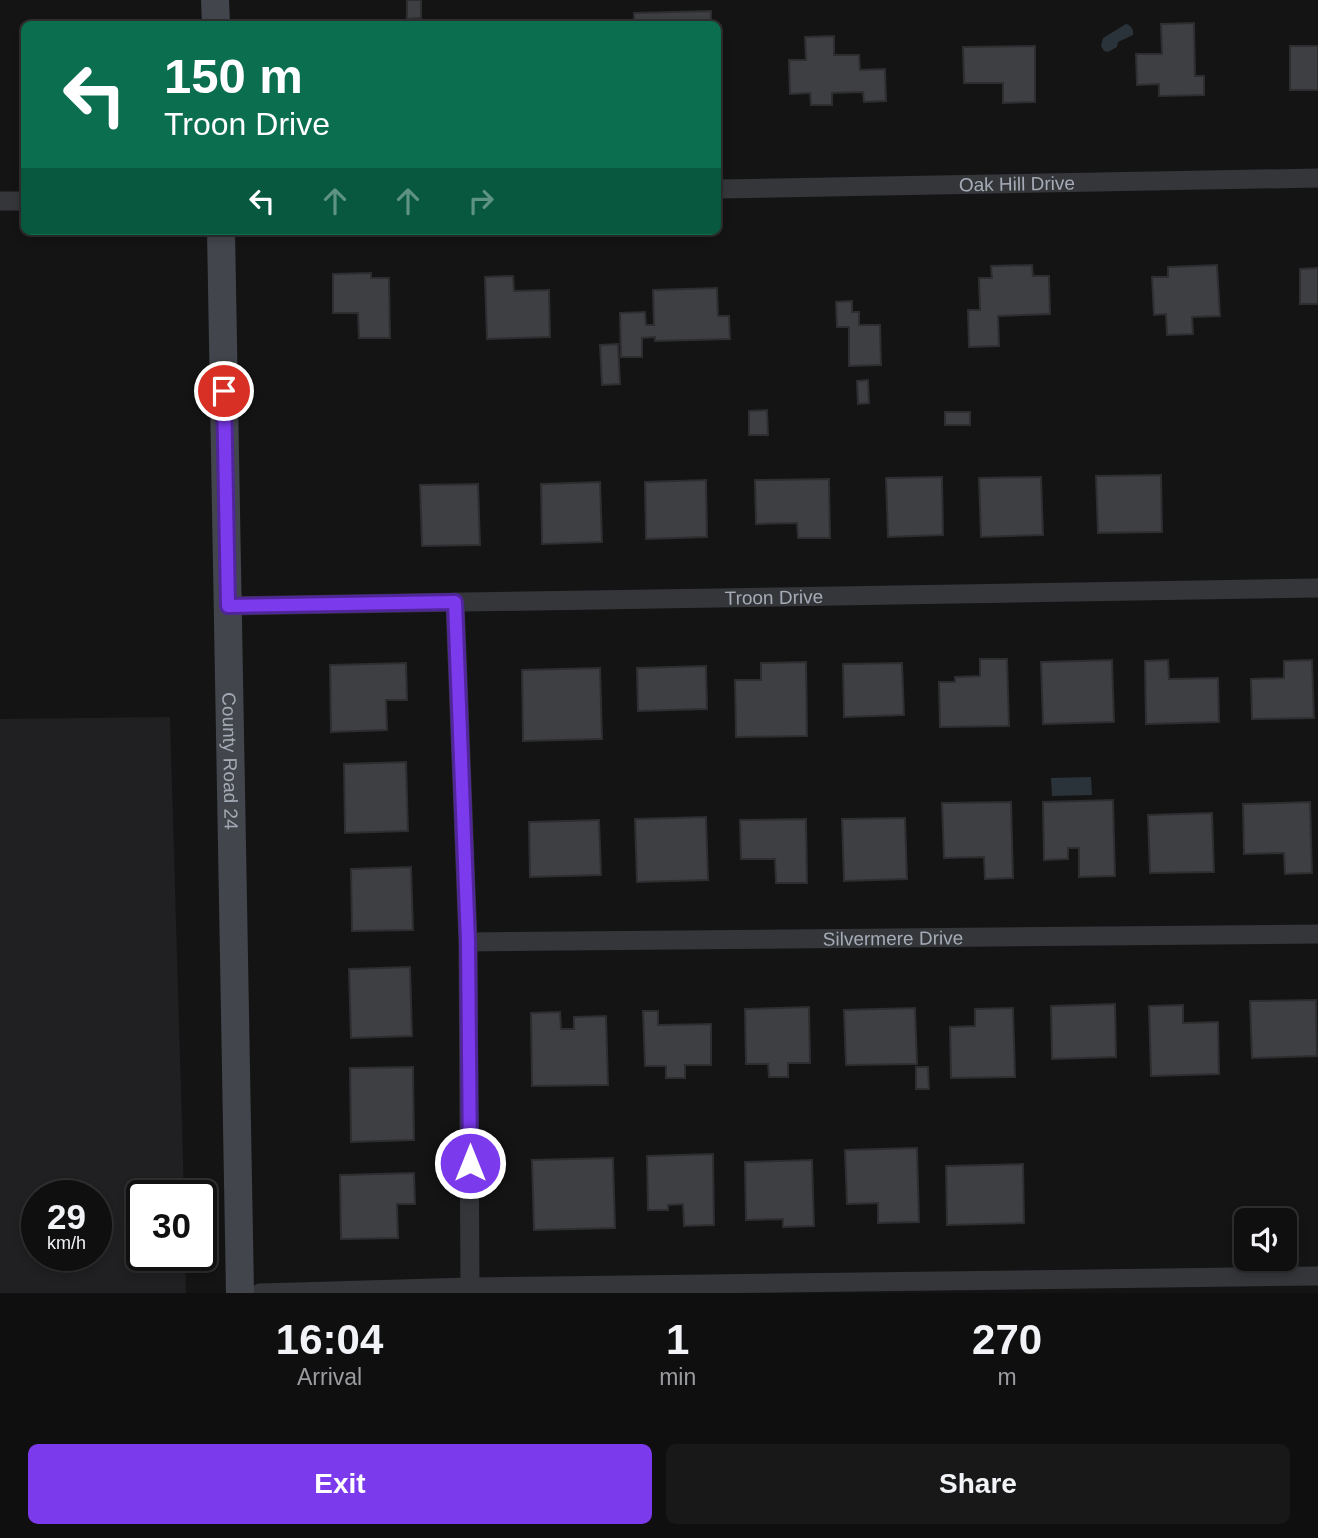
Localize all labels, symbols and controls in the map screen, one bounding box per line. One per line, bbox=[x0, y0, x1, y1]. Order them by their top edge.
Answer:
icon: left bbox=[49, 49, 140, 140]
text: 150 m bbox=[164, 49, 303, 103]
text: Troon Drive bbox=[164, 106, 330, 142]
street label: Oak Hill Drive bbox=[959, 172, 1075, 196]
icon: left bbox=[243, 182, 281, 220]
icon: ahead bbox=[316, 182, 354, 220]
icon: ahead bbox=[389, 182, 427, 220]
icon: right bbox=[462, 182, 500, 220]
pin bbox=[194, 361, 254, 421]
icon: arrive bbox=[205, 372, 243, 410]
street label: Troon Drive bbox=[724, 586, 823, 609]
street label: County Road 24 bbox=[218, 692, 242, 830]
street label: Silvermere Drive bbox=[823, 927, 963, 950]
position arrow bbox=[433, 1126, 507, 1200]
speed limit sign: 30 bbox=[126, 1180, 217, 1271]
text: 29 bbox=[47, 1197, 86, 1236]
map controls bbox=[1234, 1208, 1297, 1271]
button: sound bbox=[1234, 1208, 1297, 1271]
text: km/h bbox=[47, 1233, 86, 1253]
text: 16:04 bbox=[276, 1316, 383, 1363]
text: 1 bbox=[666, 1316, 689, 1363]
text: 270 bbox=[972, 1316, 1042, 1363]
text: Arrival bbox=[297, 1364, 362, 1390]
text: min bbox=[659, 1364, 696, 1390]
text: m bbox=[998, 1364, 1017, 1390]
button: Exit bbox=[28, 1444, 652, 1524]
button: Share bbox=[666, 1444, 1290, 1524]

